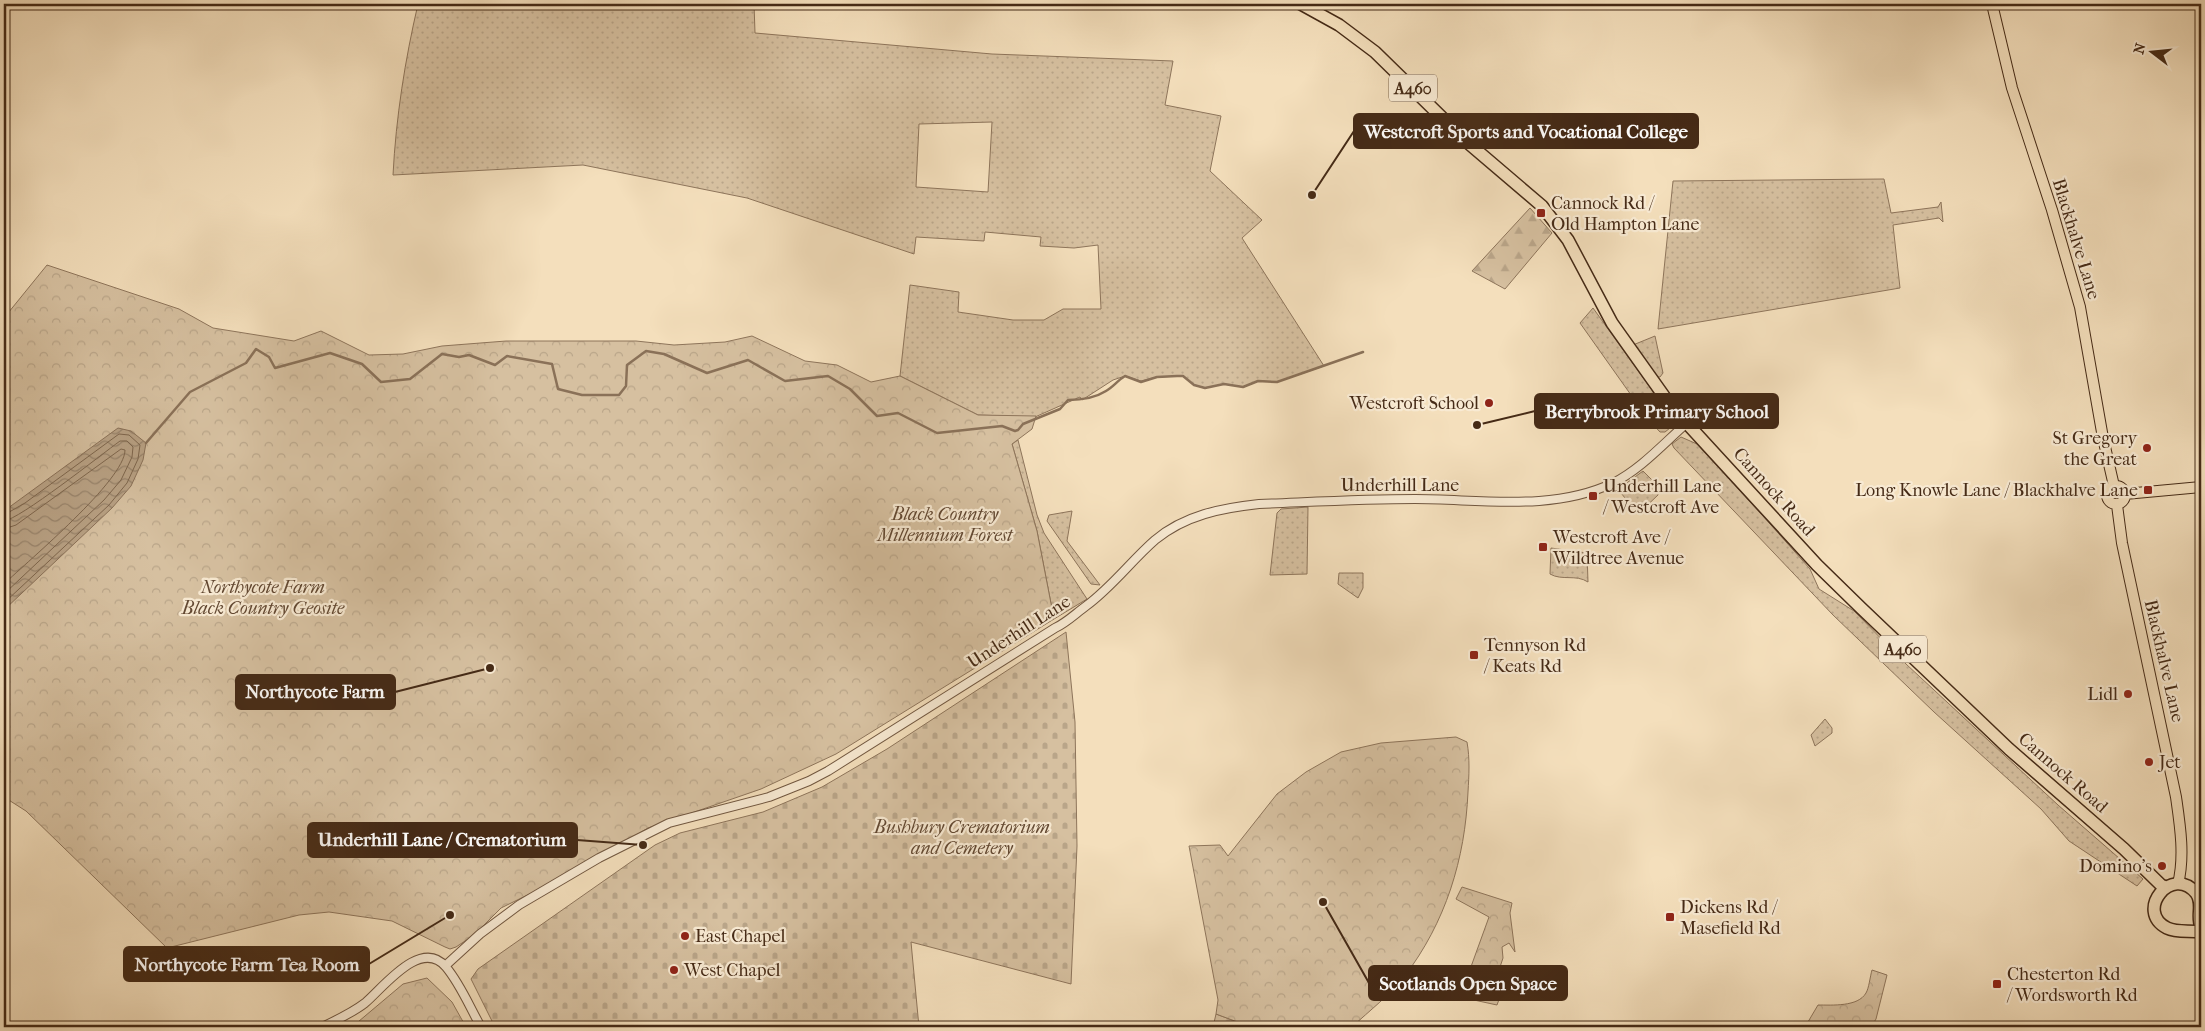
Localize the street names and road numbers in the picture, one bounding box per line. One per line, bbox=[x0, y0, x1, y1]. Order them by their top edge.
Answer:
road number: A460 bbox=[1389, 75, 1437, 102]
street label: Blackhalve Lane bbox=[2048, 176, 2104, 302]
street label: Cannock Road bbox=[1729, 444, 1819, 541]
street label: Underhill Lane bbox=[1341, 475, 1459, 496]
street label: Underhill Lane bbox=[964, 591, 1074, 673]
street label: Blackhalve Lane bbox=[2140, 598, 2188, 724]
road number: A460 bbox=[1879, 636, 1927, 662]
street label: Cannock Road bbox=[2014, 729, 2112, 818]

